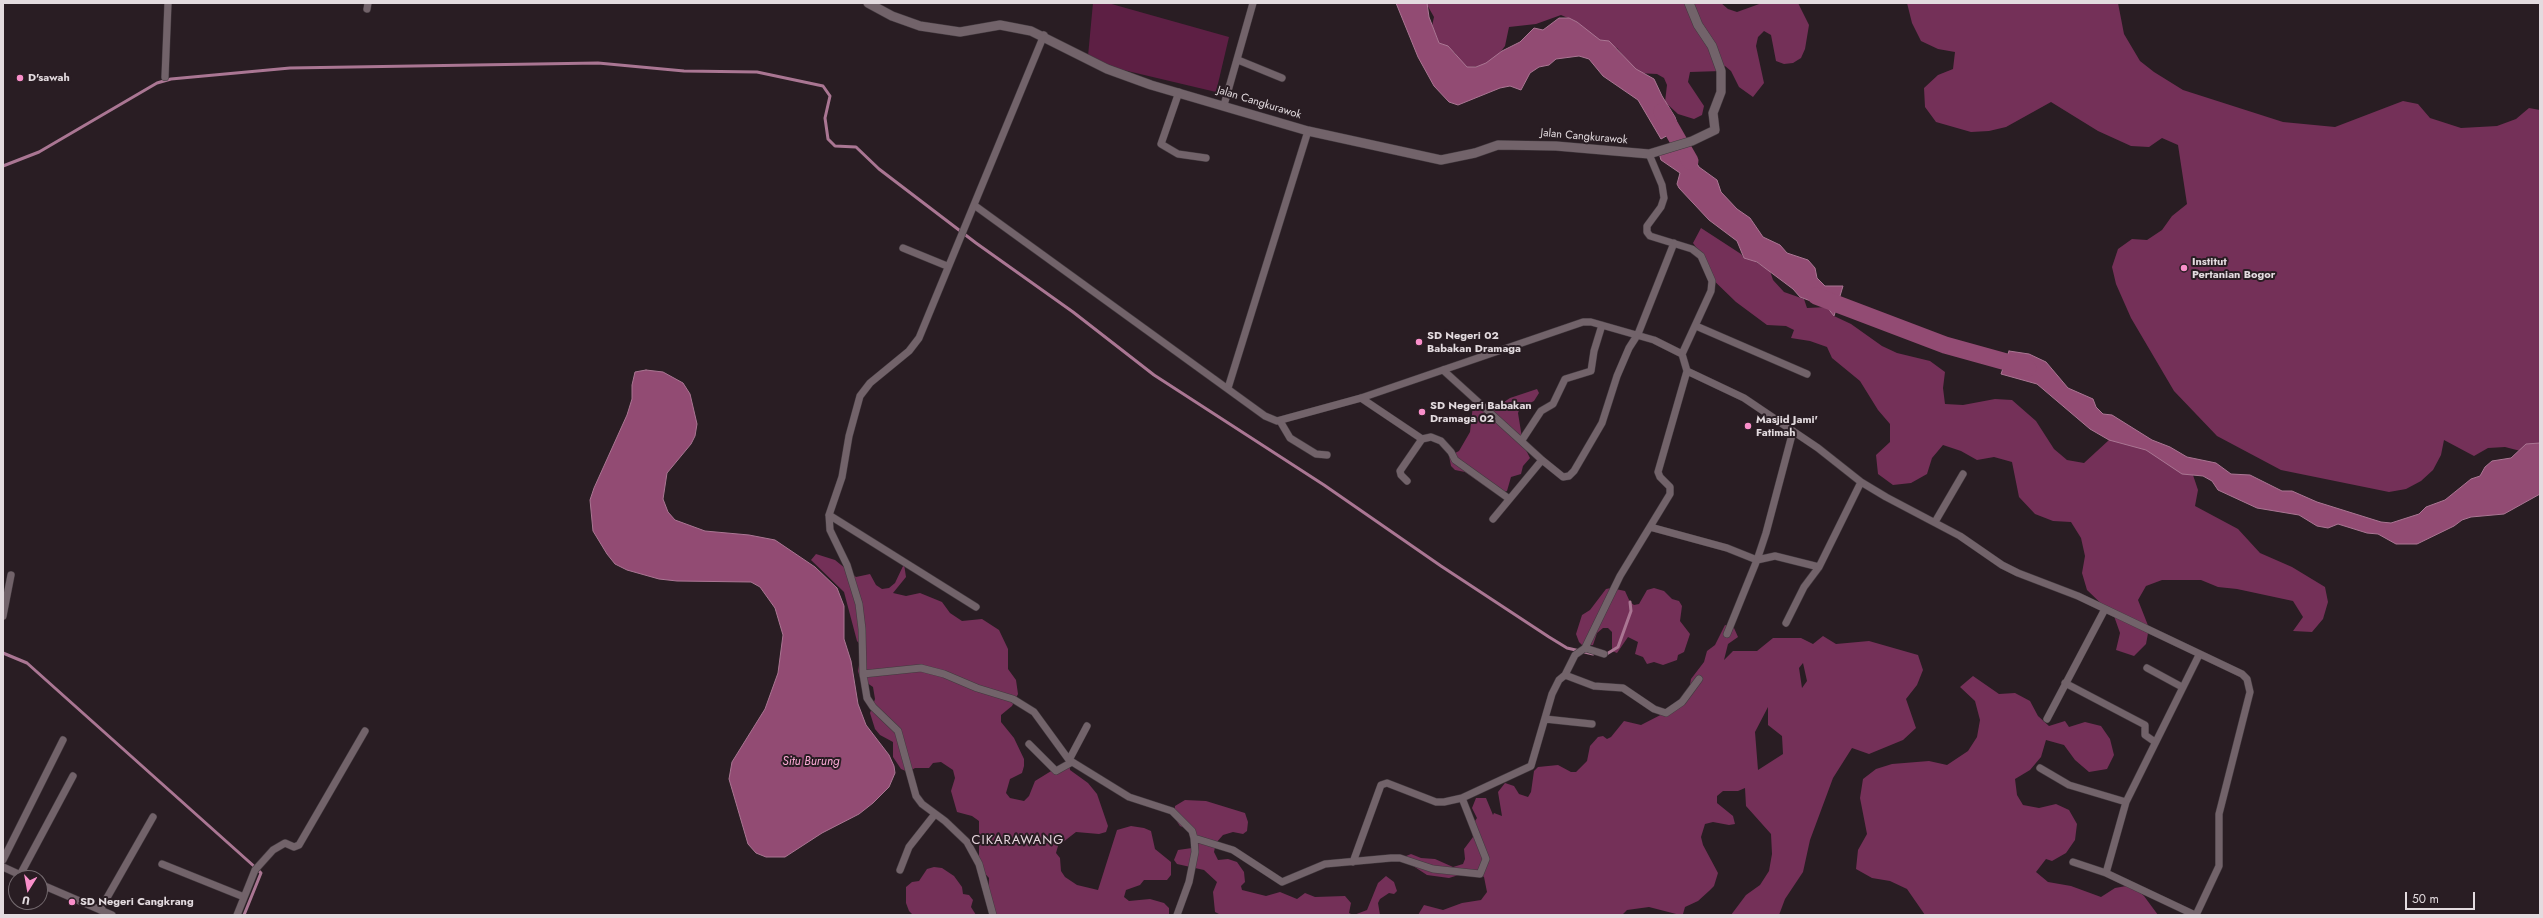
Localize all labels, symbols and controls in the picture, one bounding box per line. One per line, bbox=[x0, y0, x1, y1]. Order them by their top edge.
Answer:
place label: D'sawah bbox=[28, 71, 70, 85]
marker: D'sawah bbox=[15, 73, 25, 83]
street label: Jalan Cangkurawok bbox=[1215, 84, 1303, 122]
street label: Jalan Cangkurawok bbox=[1540, 127, 1628, 147]
place label: Institut Pertanian Bogor bbox=[2192, 255, 2275, 281]
marker: Institut Pertanian Bogor bbox=[2179, 263, 2189, 273]
place label: SD Negeri 02 Babakan Dramaga bbox=[1427, 329, 1521, 355]
marker: SD Negeri 02 Babakan Dramaga bbox=[1414, 337, 1424, 347]
place label: SD Negeri Babakan Dramaga 02 bbox=[1430, 399, 1532, 425]
marker: SD Negeri Babakan Dramaga 02 bbox=[1417, 407, 1427, 417]
place label: Masjid Jami' Fatimah bbox=[1756, 413, 1818, 439]
marker: Masjid Jami' Fatimah bbox=[1743, 421, 1753, 431]
water label: Situ Burung bbox=[782, 755, 840, 769]
district label: CIKARAWANG bbox=[972, 833, 1064, 849]
north arrow bbox=[8, 870, 48, 910]
scale bar bbox=[2407, 884, 2477, 910]
text: 50 m bbox=[2412, 890, 2439, 908]
text: U bbox=[21, 892, 31, 909]
place label: SD Negeri Cangkrang bbox=[80, 895, 194, 909]
marker: SD Negeri Cangkrang bbox=[67, 897, 77, 907]

